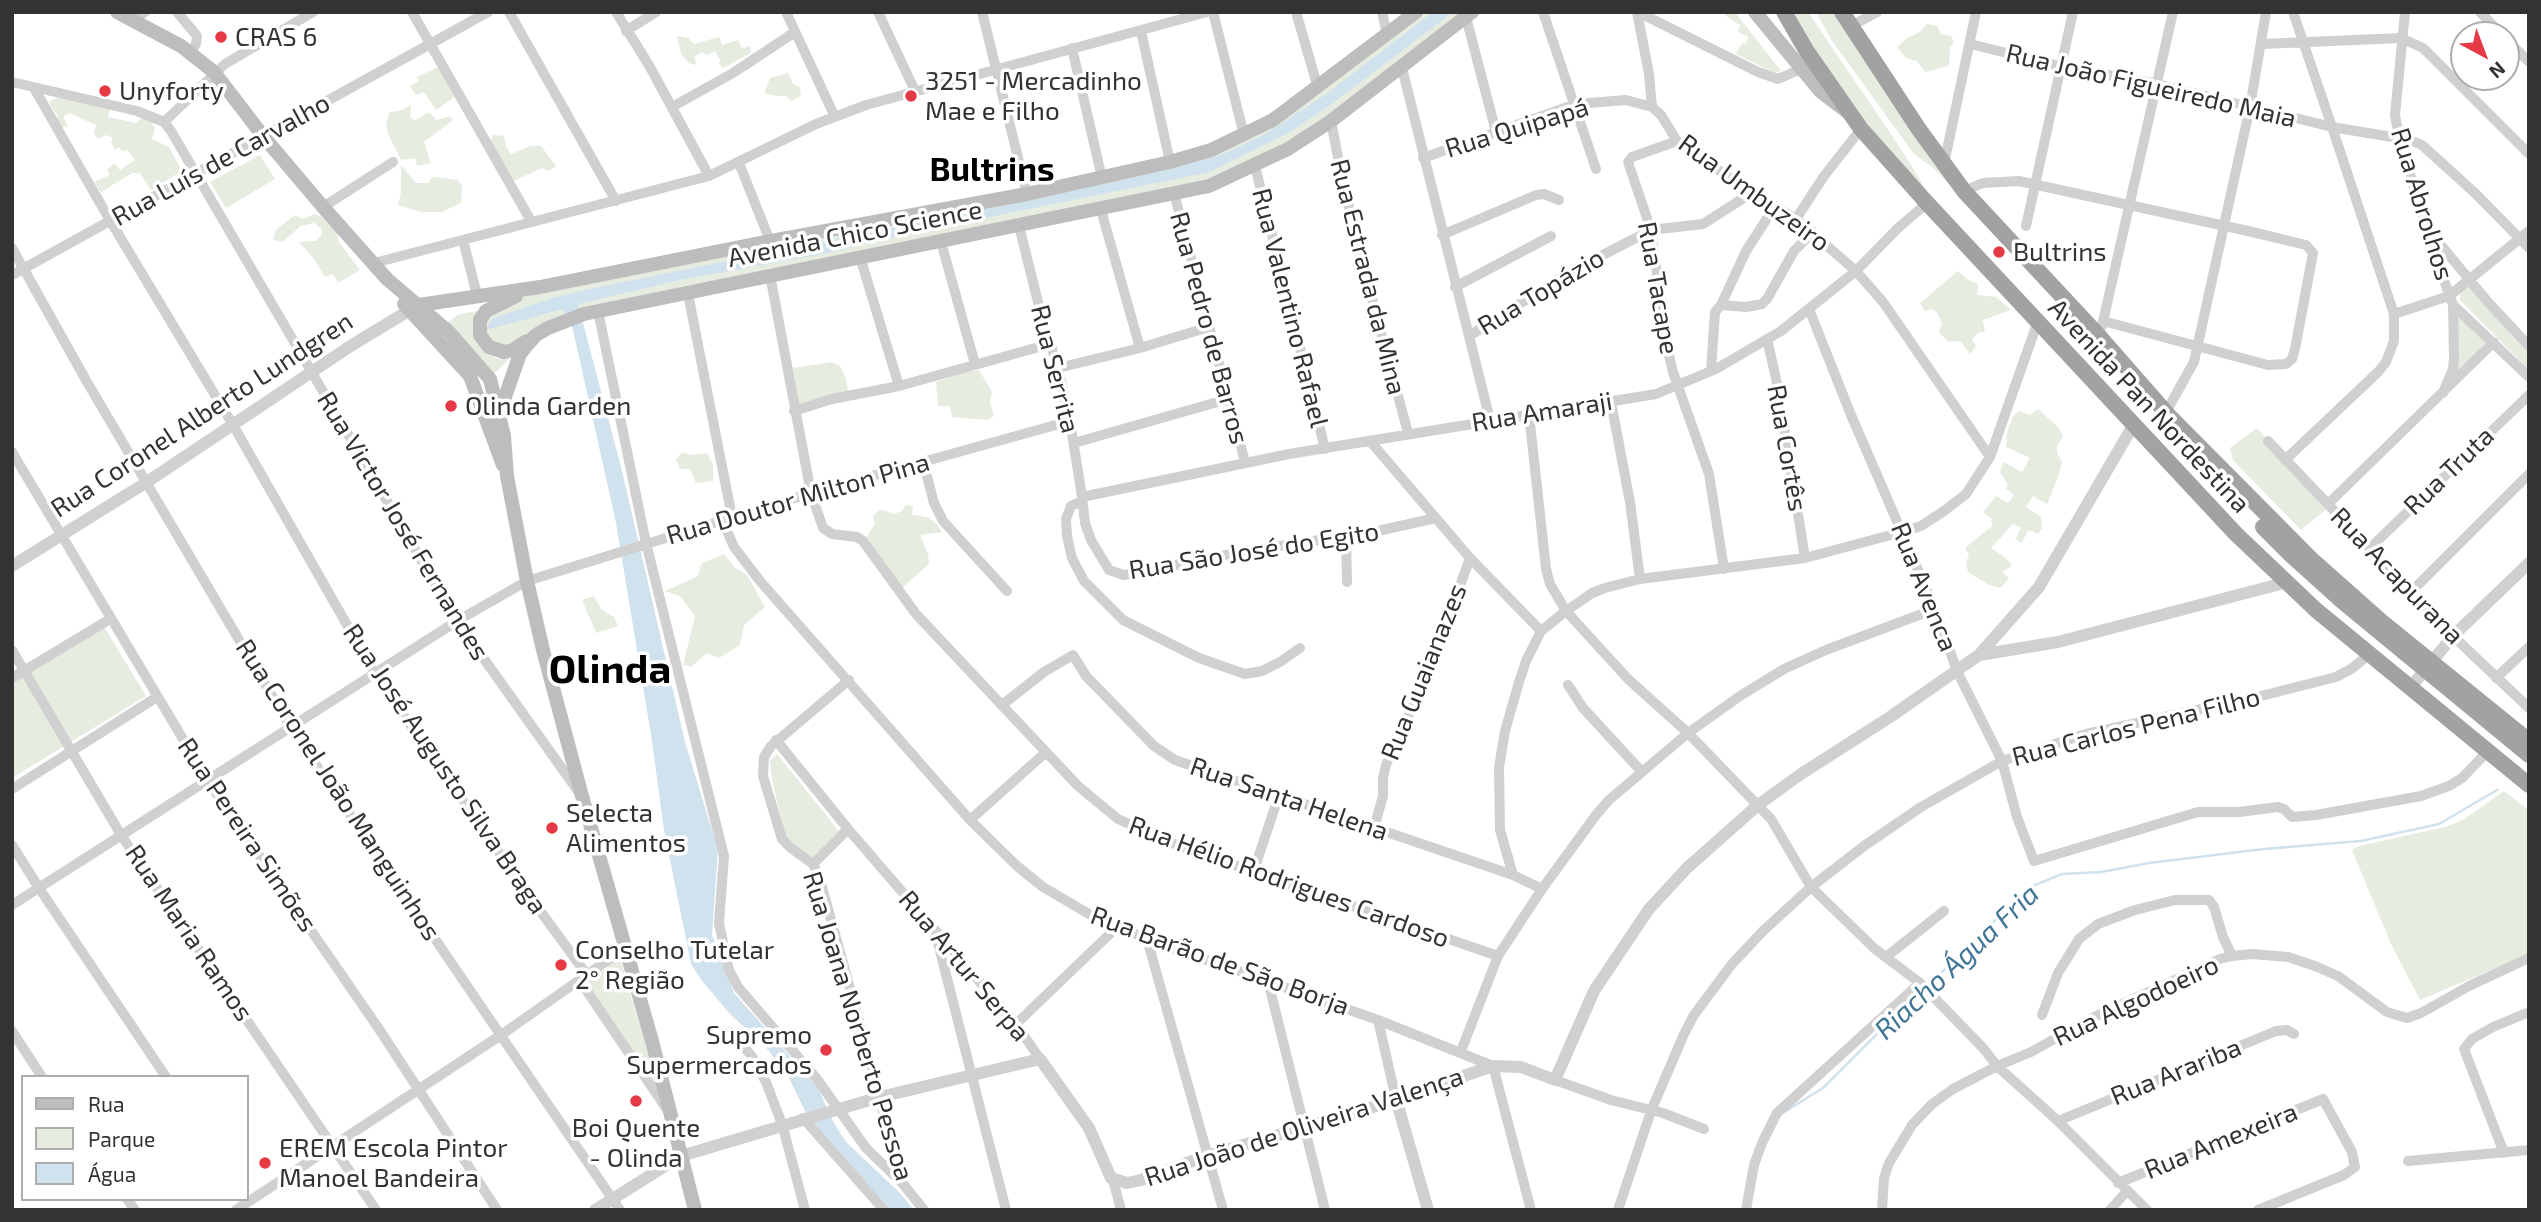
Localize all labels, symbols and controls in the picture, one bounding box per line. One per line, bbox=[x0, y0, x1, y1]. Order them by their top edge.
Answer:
place label: CRAS 6 bbox=[235, 21, 317, 53]
north arrow bbox=[2450, 21, 2520, 91]
marker: CRAS 6 bbox=[213, 29, 229, 45]
street label: Rua João Figueiredo Maia bbox=[2003, 37, 2299, 135]
text: N bbox=[2485, 58, 2511, 84]
place label: 3251 - Mercadinho Mae e Filho bbox=[925, 65, 1142, 126]
place label: Unyforty bbox=[119, 75, 224, 107]
marker: Unyforty bbox=[97, 83, 113, 99]
street label: Rua Luís de Carvalho bbox=[107, 87, 335, 233]
marker: 3251 - Mercadinho Mae e Filho bbox=[903, 88, 919, 104]
street label: Rua Quipapá bbox=[1442, 91, 1592, 165]
street label: Rua Abrolhos bbox=[2384, 124, 2460, 284]
street label: Rua Umbuzeiro bbox=[1672, 128, 1836, 258]
district label: Bultrins bbox=[929, 150, 1055, 190]
street label: Rua Estrada da Mina bbox=[1324, 156, 1412, 398]
street label: Rua Valentino Rafael bbox=[1245, 185, 1335, 431]
street label: Avenida Chico Science bbox=[725, 194, 985, 274]
street label: Rua Pedro de Barros bbox=[1163, 208, 1255, 448]
street label: Rua Tacape bbox=[1631, 219, 1685, 357]
place label: Bultrins bbox=[2013, 236, 2107, 268]
street label: Rua Topázio bbox=[1472, 242, 1610, 342]
marker: Bultrins bbox=[1991, 244, 2007, 260]
street label: Avenida Pan Nordestina bbox=[2042, 293, 2256, 519]
street label: Rua Serrita bbox=[1024, 302, 1086, 436]
street label: Rua Coronel Alberto Lundgren bbox=[45, 306, 359, 524]
street label: Rua Cortês bbox=[1761, 382, 1813, 514]
street label: Rua Amaraji bbox=[1470, 385, 1614, 439]
street label: Rua Victor José Fernandes bbox=[310, 386, 496, 666]
place label: Olinda Garden bbox=[465, 390, 631, 422]
marker: Olinda Garden bbox=[443, 398, 459, 414]
street label: Rua Truta bbox=[2397, 421, 2501, 521]
street label: Rua Doutor Milton Pina bbox=[663, 446, 933, 552]
street label: Rua Acapurana bbox=[2324, 501, 2470, 651]
street label: Rua São José do Egito bbox=[1127, 516, 1381, 586]
street label: Rua Avenca bbox=[1884, 518, 1964, 656]
street label: Rua Guaianazes bbox=[1375, 580, 1473, 764]
street label: Rua José Augusto Silva Braga bbox=[336, 618, 554, 920]
street label: Rua Coronel João Manguinhos bbox=[229, 634, 447, 946]
district label: Olinda bbox=[549, 646, 671, 694]
street label: Rua Carlos Pena Filho bbox=[2009, 681, 2263, 773]
street label: Rua Pereira Simões bbox=[171, 732, 323, 938]
street label: Rua Santa Helena bbox=[1186, 751, 1392, 847]
place label: Selecta Alimentos bbox=[566, 797, 686, 858]
street label: Rua Hélio Rodrigues Cardoso bbox=[1125, 809, 1453, 955]
marker: Selecta Alimentos bbox=[544, 820, 560, 836]
street label: Rua Maria Ramos bbox=[118, 839, 260, 1027]
street label: Rua Joana Norberto Pessoa bbox=[796, 868, 920, 1184]
water label: Riacho Água Fria bbox=[1868, 877, 2046, 1047]
street label: Rua Artur Serpa bbox=[892, 884, 1036, 1048]
street label: Rua Barão de São Borja bbox=[1086, 900, 1354, 1022]
place label: Conselho Tutelar 2° Região bbox=[575, 934, 774, 996]
street label: Rua Algodoeiro bbox=[2048, 949, 2224, 1053]
marker: Conselho Tutelar 2° Região bbox=[553, 957, 569, 973]
place label: Supremo Supermercados bbox=[626, 1019, 812, 1080]
street label: Rua Arariba bbox=[2106, 1032, 2246, 1112]
marker: Supremo Supermercados bbox=[818, 1042, 834, 1058]
street label: Rua João de Oliveira Valença bbox=[1141, 1061, 1467, 1193]
legend bbox=[21, 1075, 248, 1201]
text: Rua bbox=[88, 1091, 124, 1116]
marker: Boi Quente - Olinda bbox=[628, 1093, 644, 1109]
street label: Rua Amexeira bbox=[2140, 1096, 2302, 1186]
place label: Boi Quente - Olinda bbox=[572, 1112, 700, 1174]
text: Parque bbox=[88, 1126, 155, 1151]
place label: EREM Escola Pintor Manoel Bandeira bbox=[279, 1132, 508, 1194]
marker: EREM Escola Pintor Manoel Bandeira bbox=[257, 1155, 273, 1171]
text: Água bbox=[88, 1161, 136, 1186]

